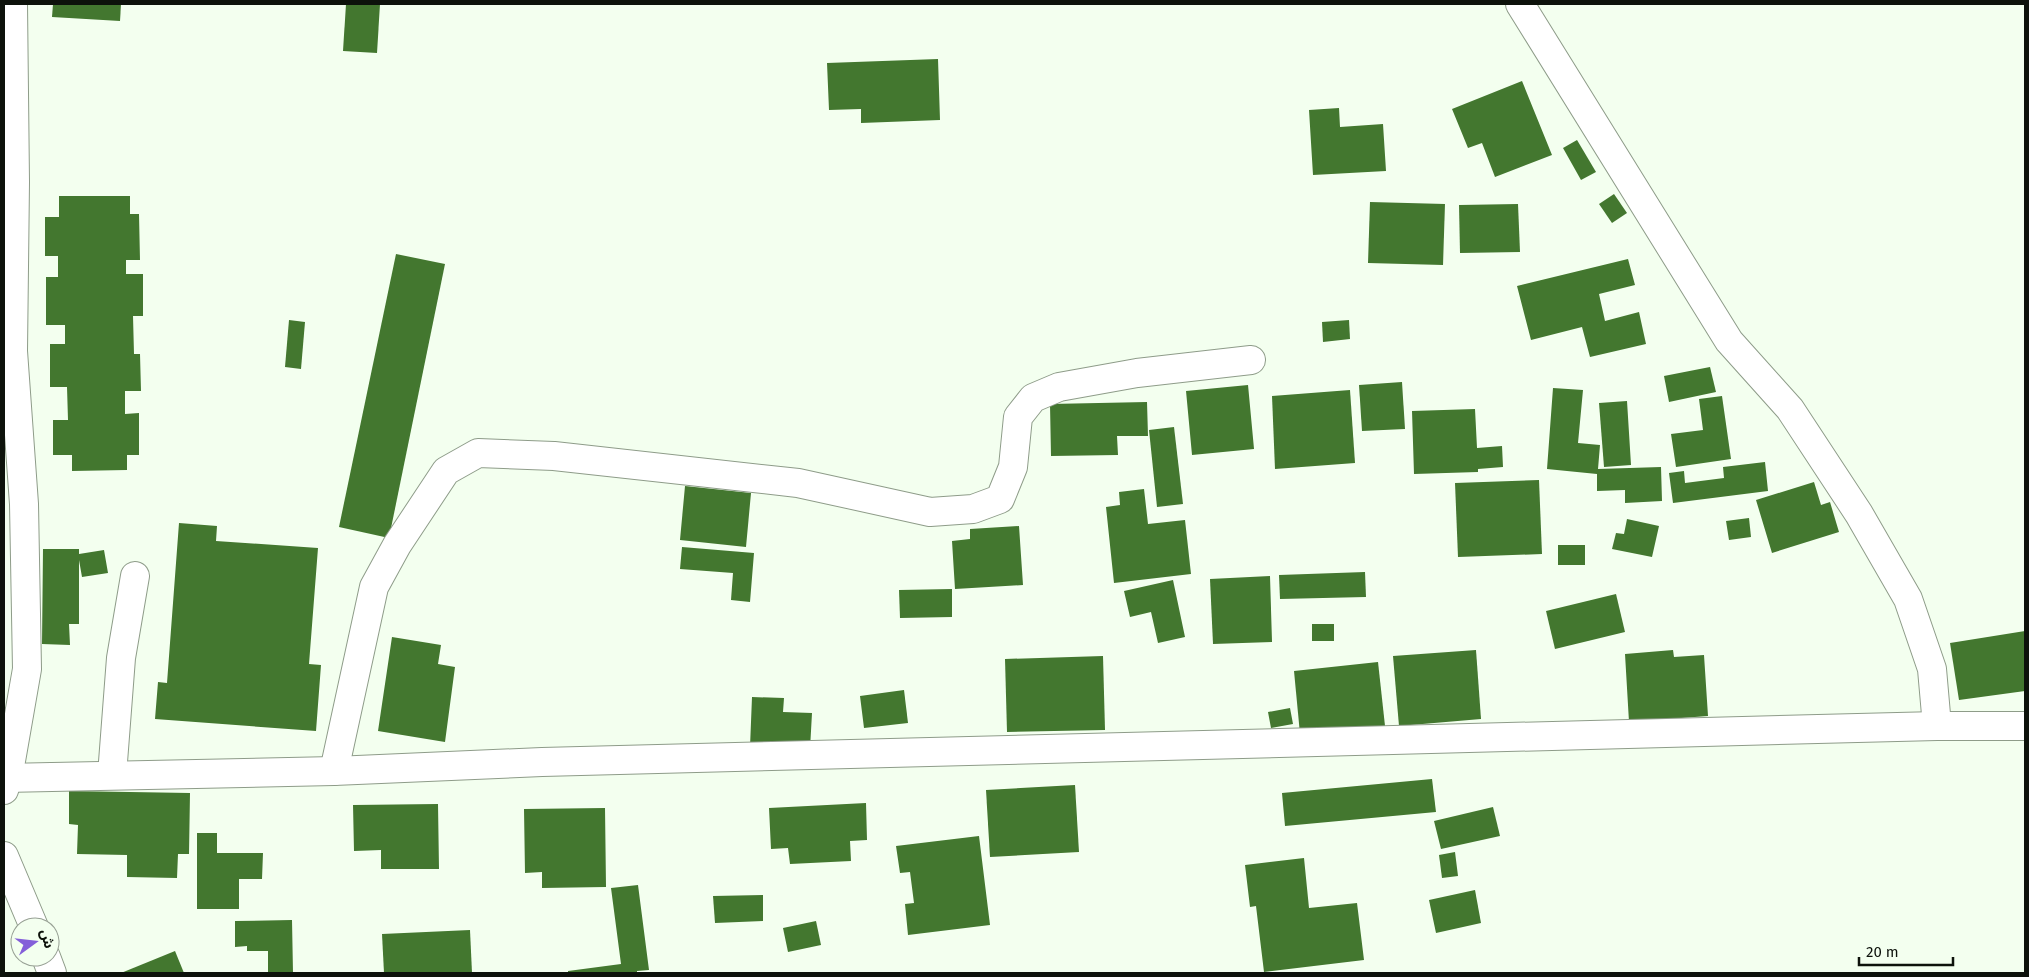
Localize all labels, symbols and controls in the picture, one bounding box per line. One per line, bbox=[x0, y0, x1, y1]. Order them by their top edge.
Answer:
north arrow bbox=[10, 917, 60, 967]
text: ش bbox=[36, 927, 58, 950]
scale bar bbox=[1859, 934, 1953, 966]
text: 20 m bbox=[1866, 943, 1899, 961]

